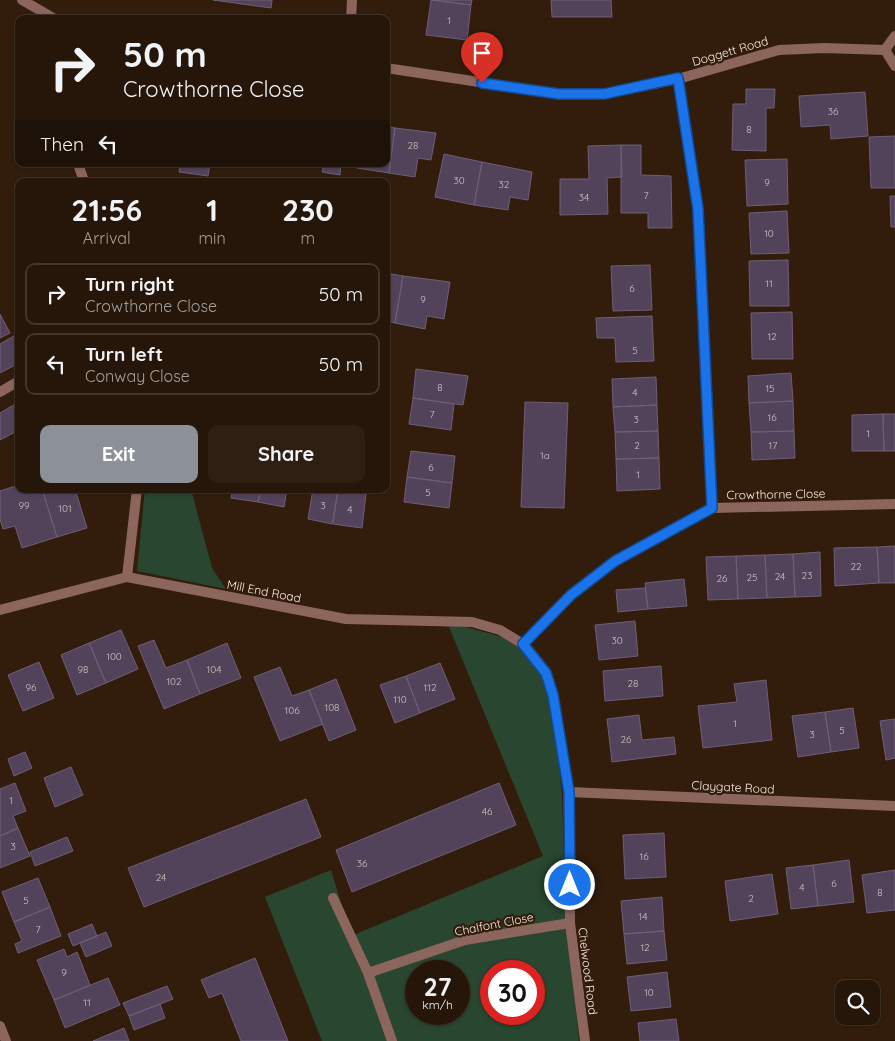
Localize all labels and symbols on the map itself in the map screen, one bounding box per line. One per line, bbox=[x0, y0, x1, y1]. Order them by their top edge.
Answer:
house number: 1 bbox=[447, 14, 451, 27]
pin bbox=[461, 32, 503, 83]
street label: Doggett Road bbox=[690, 33, 770, 69]
house number: 36 bbox=[828, 105, 839, 118]
house number: 8 bbox=[746, 123, 752, 136]
house number: 28 bbox=[408, 139, 418, 152]
house number: 30 bbox=[453, 174, 465, 187]
house number: 9 bbox=[764, 176, 770, 189]
house number: 32 bbox=[499, 178, 510, 191]
house number: 7 bbox=[643, 189, 649, 202]
house number: 34 bbox=[579, 191, 589, 204]
house number: 10 bbox=[764, 227, 774, 240]
house number: 11 bbox=[765, 277, 773, 290]
house number: 6 bbox=[629, 282, 635, 295]
house number: 9 bbox=[420, 293, 426, 306]
house number: 12 bbox=[767, 330, 777, 343]
house number: 5 bbox=[632, 344, 638, 357]
house number: 8 bbox=[437, 381, 443, 394]
house number: 15 bbox=[765, 382, 775, 395]
house number: 4 bbox=[632, 386, 638, 399]
house number: 7 bbox=[429, 408, 435, 421]
house number: 16 bbox=[767, 411, 777, 424]
house number: 3 bbox=[633, 413, 639, 426]
house number: 1 bbox=[866, 427, 870, 440]
house number: 2 bbox=[634, 439, 640, 452]
house number: 17 bbox=[769, 439, 777, 452]
house number: 1a bbox=[540, 449, 550, 462]
house number: 6 bbox=[428, 461, 434, 474]
house number: 1 bbox=[636, 468, 640, 481]
house number: 5 bbox=[425, 486, 431, 499]
street label: Crowthorne Close bbox=[726, 486, 826, 502]
house number: 99 bbox=[18, 499, 30, 512]
house number: 3 bbox=[320, 499, 326, 512]
house number: 101 bbox=[58, 502, 72, 515]
house number: 4 bbox=[347, 503, 353, 516]
house number: 22 bbox=[850, 560, 862, 573]
house number: 23 bbox=[802, 569, 812, 582]
house number: 24 bbox=[775, 570, 785, 583]
house number: 25 bbox=[747, 571, 758, 584]
house number: 26 bbox=[717, 572, 728, 585]
street label: Mill End Road bbox=[226, 576, 302, 606]
house number: 30 bbox=[611, 634, 623, 647]
house number: 100 bbox=[106, 650, 122, 663]
house number: 98 bbox=[78, 663, 88, 676]
house number: 104 bbox=[207, 663, 221, 676]
house number: 102 bbox=[166, 675, 182, 688]
house number: 28 bbox=[628, 677, 638, 690]
house number: 96 bbox=[26, 681, 37, 694]
house number: 112 bbox=[424, 681, 437, 694]
house number: 110 bbox=[393, 693, 407, 706]
house number: 108 bbox=[324, 701, 340, 714]
house number: 106 bbox=[284, 704, 300, 717]
house number: 1 bbox=[733, 717, 737, 730]
house number: 5 bbox=[839, 724, 845, 737]
house number: 3 bbox=[809, 728, 815, 741]
house number: 26 bbox=[621, 733, 632, 746]
street label: Claygate Road bbox=[691, 777, 775, 797]
house number: 1 bbox=[9, 794, 13, 807]
house number: 46 bbox=[482, 805, 493, 818]
house number: 3 bbox=[10, 840, 16, 853]
house number: 16 bbox=[639, 850, 649, 863]
house number: 36 bbox=[357, 857, 368, 870]
position arrow bbox=[543, 858, 595, 910]
house number: 24 bbox=[156, 871, 166, 884]
house number: 6 bbox=[831, 877, 837, 890]
house number: 4 bbox=[799, 881, 805, 894]
house number: 8 bbox=[877, 886, 883, 899]
house number: 2 bbox=[748, 892, 754, 905]
house number: 5 bbox=[23, 894, 29, 907]
street label: Chalfont Close bbox=[453, 909, 535, 939]
house number: 14 bbox=[639, 910, 647, 923]
house number: 7 bbox=[35, 923, 41, 936]
street label: Chelwood Road bbox=[575, 926, 601, 1016]
house number: 12 bbox=[640, 941, 650, 954]
speed limit sign: 30 bbox=[480, 960, 545, 1025]
house number: 9 bbox=[61, 966, 67, 979]
house number: 10 bbox=[644, 986, 654, 999]
house number: 11 bbox=[83, 996, 91, 1009]

